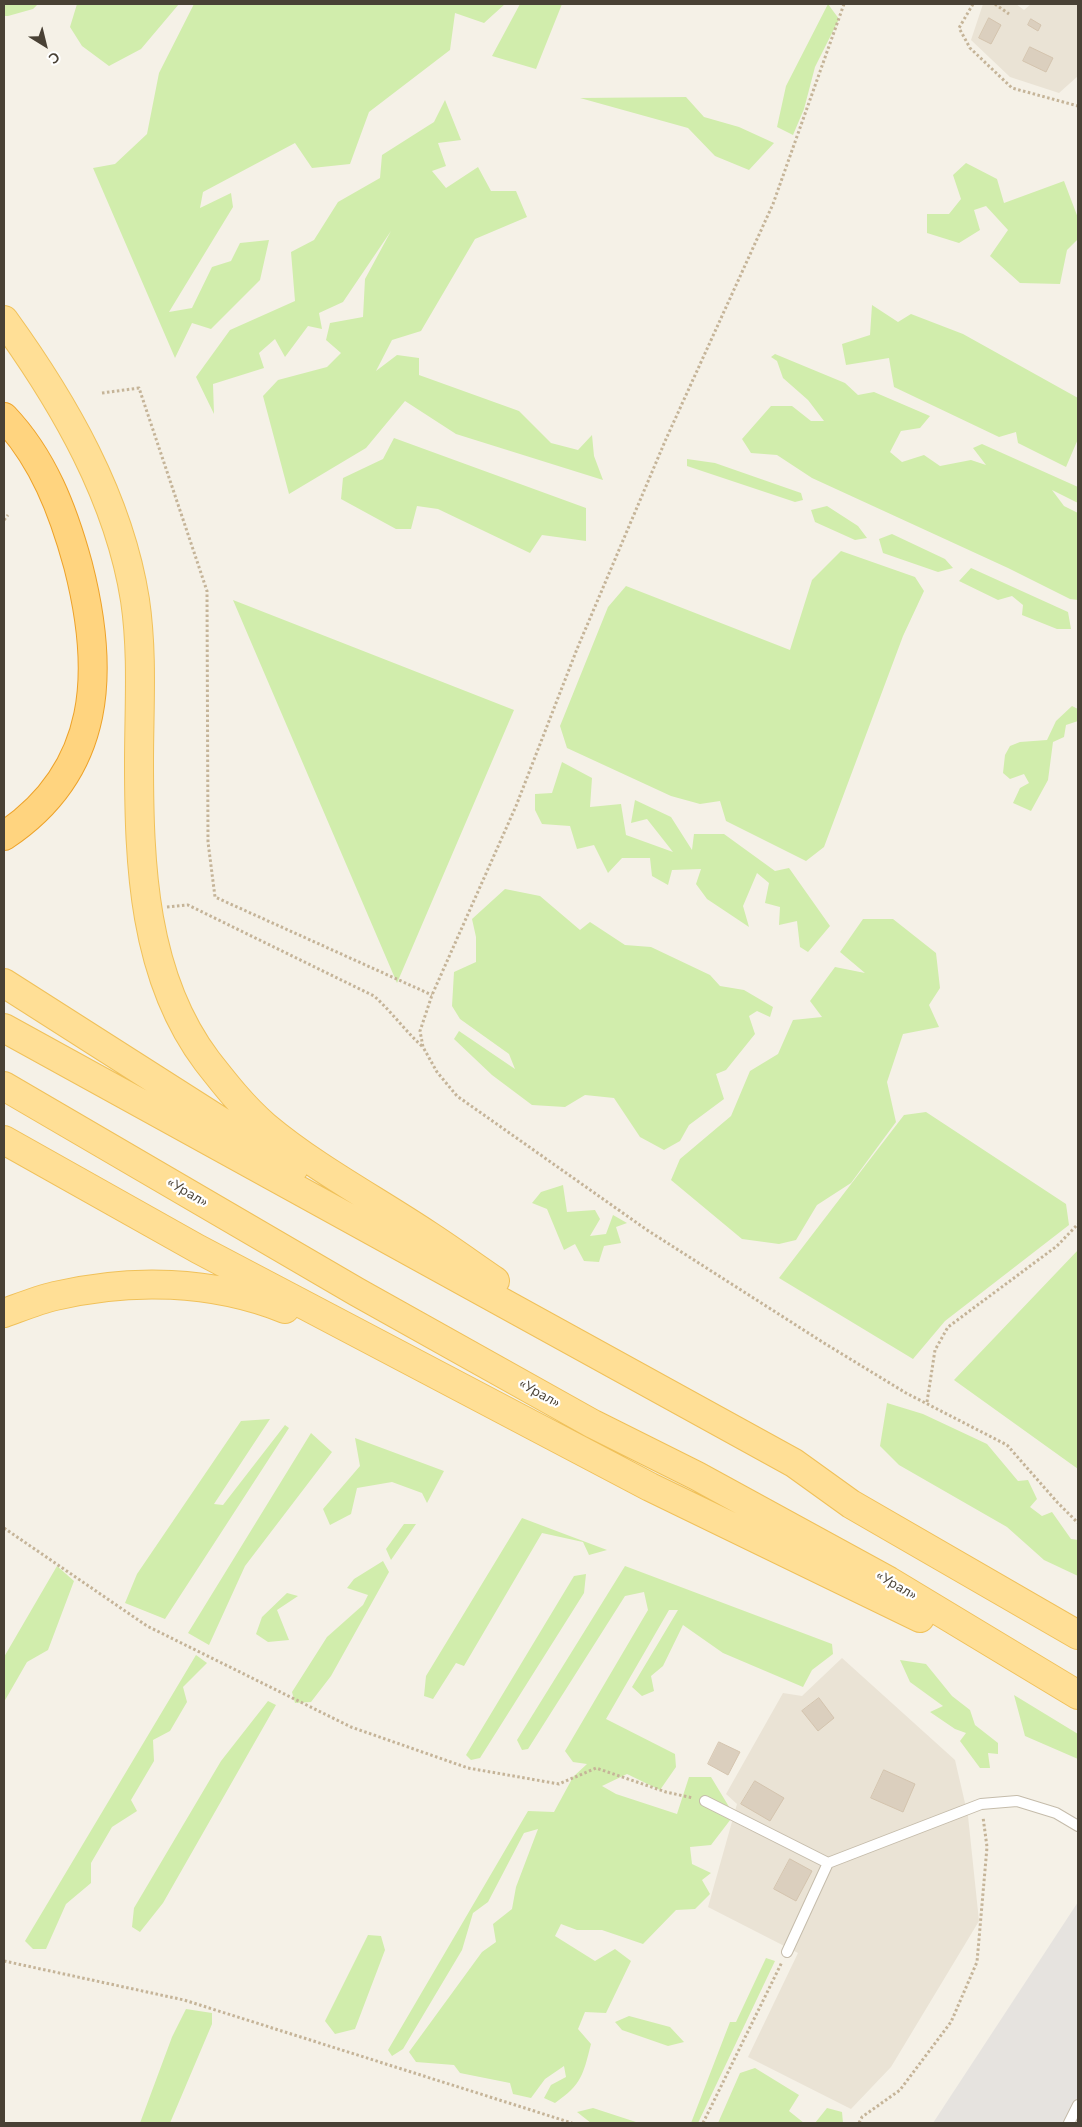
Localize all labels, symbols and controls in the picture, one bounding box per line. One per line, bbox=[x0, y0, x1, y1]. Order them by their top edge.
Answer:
north arrow bbox=[20, 20, 70, 70]
text: С bbox=[45, 47, 64, 68]
street label: «Урал» bbox=[164, 1175, 210, 1211]
street label: «Урал» bbox=[515, 1376, 563, 1412]
street label: «Урал» bbox=[873, 1568, 919, 1604]

